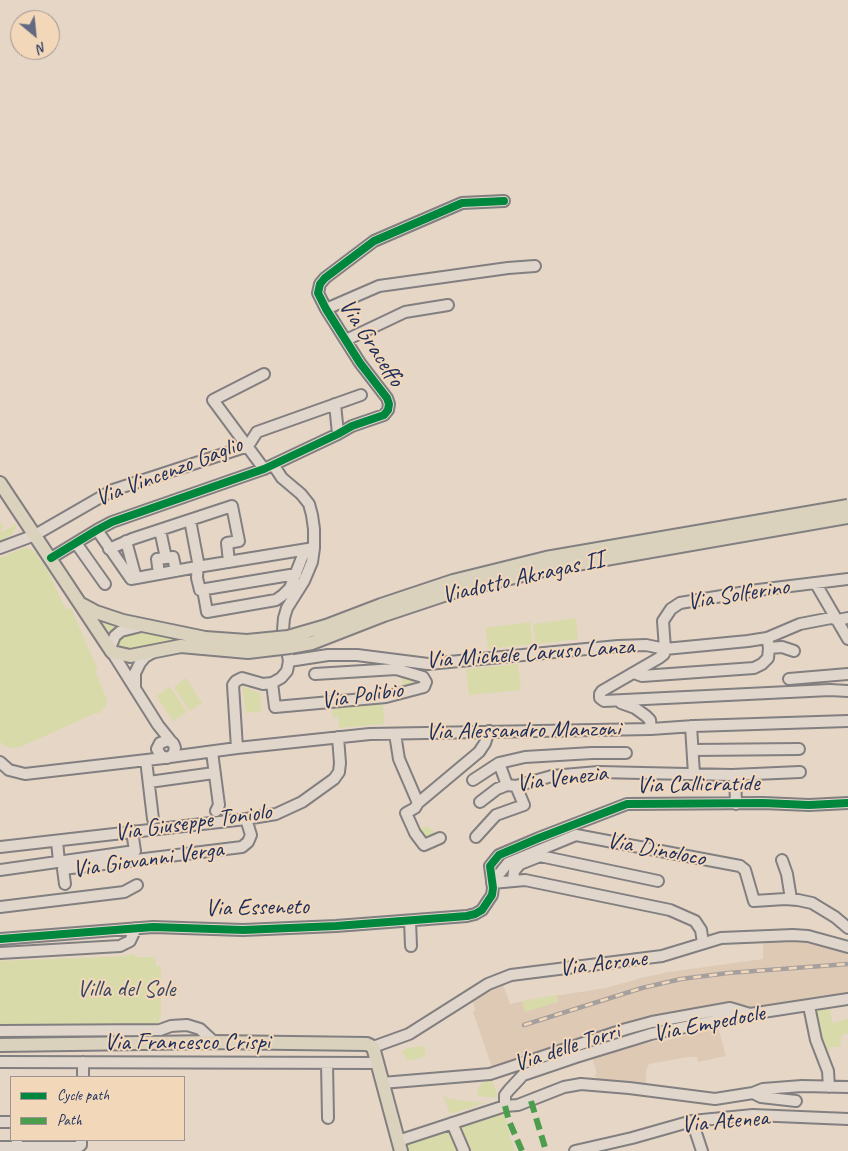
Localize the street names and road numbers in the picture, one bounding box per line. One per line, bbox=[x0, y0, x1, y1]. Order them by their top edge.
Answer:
street label: Via Graceffo bbox=[332, 294, 410, 392]
street label: Via Vincenzo Gaglio bbox=[91, 431, 247, 513]
street label: Viadotto Akragas II bbox=[439, 545, 607, 611]
street label: Via Solferino bbox=[685, 573, 791, 617]
street label: Via Michele Caruso Lanza bbox=[425, 632, 635, 676]
street label: Via Polibio bbox=[319, 676, 405, 716]
street label: Via Alessandro Manzoni bbox=[425, 715, 621, 747]
street label: Via Venezia bbox=[515, 759, 609, 799]
street label: Via Callicratide bbox=[636, 770, 760, 800]
street label: Via Giuseppe Toniolo bbox=[113, 798, 273, 848]
street label: Via Dinoloco bbox=[604, 826, 708, 874]
street label: Via Giovanni Verga bbox=[71, 835, 225, 885]
street label: Via Esseneto bbox=[205, 893, 309, 923]
street label: Via Acrone bbox=[558, 944, 648, 984]
street label: Via Empedocle bbox=[651, 999, 767, 1049]
street label: Via delle Torri bbox=[510, 1017, 624, 1079]
street label: Via Francesco Crispi bbox=[104, 1029, 270, 1057]
street label: Via Atenea bbox=[680, 1104, 770, 1140]

